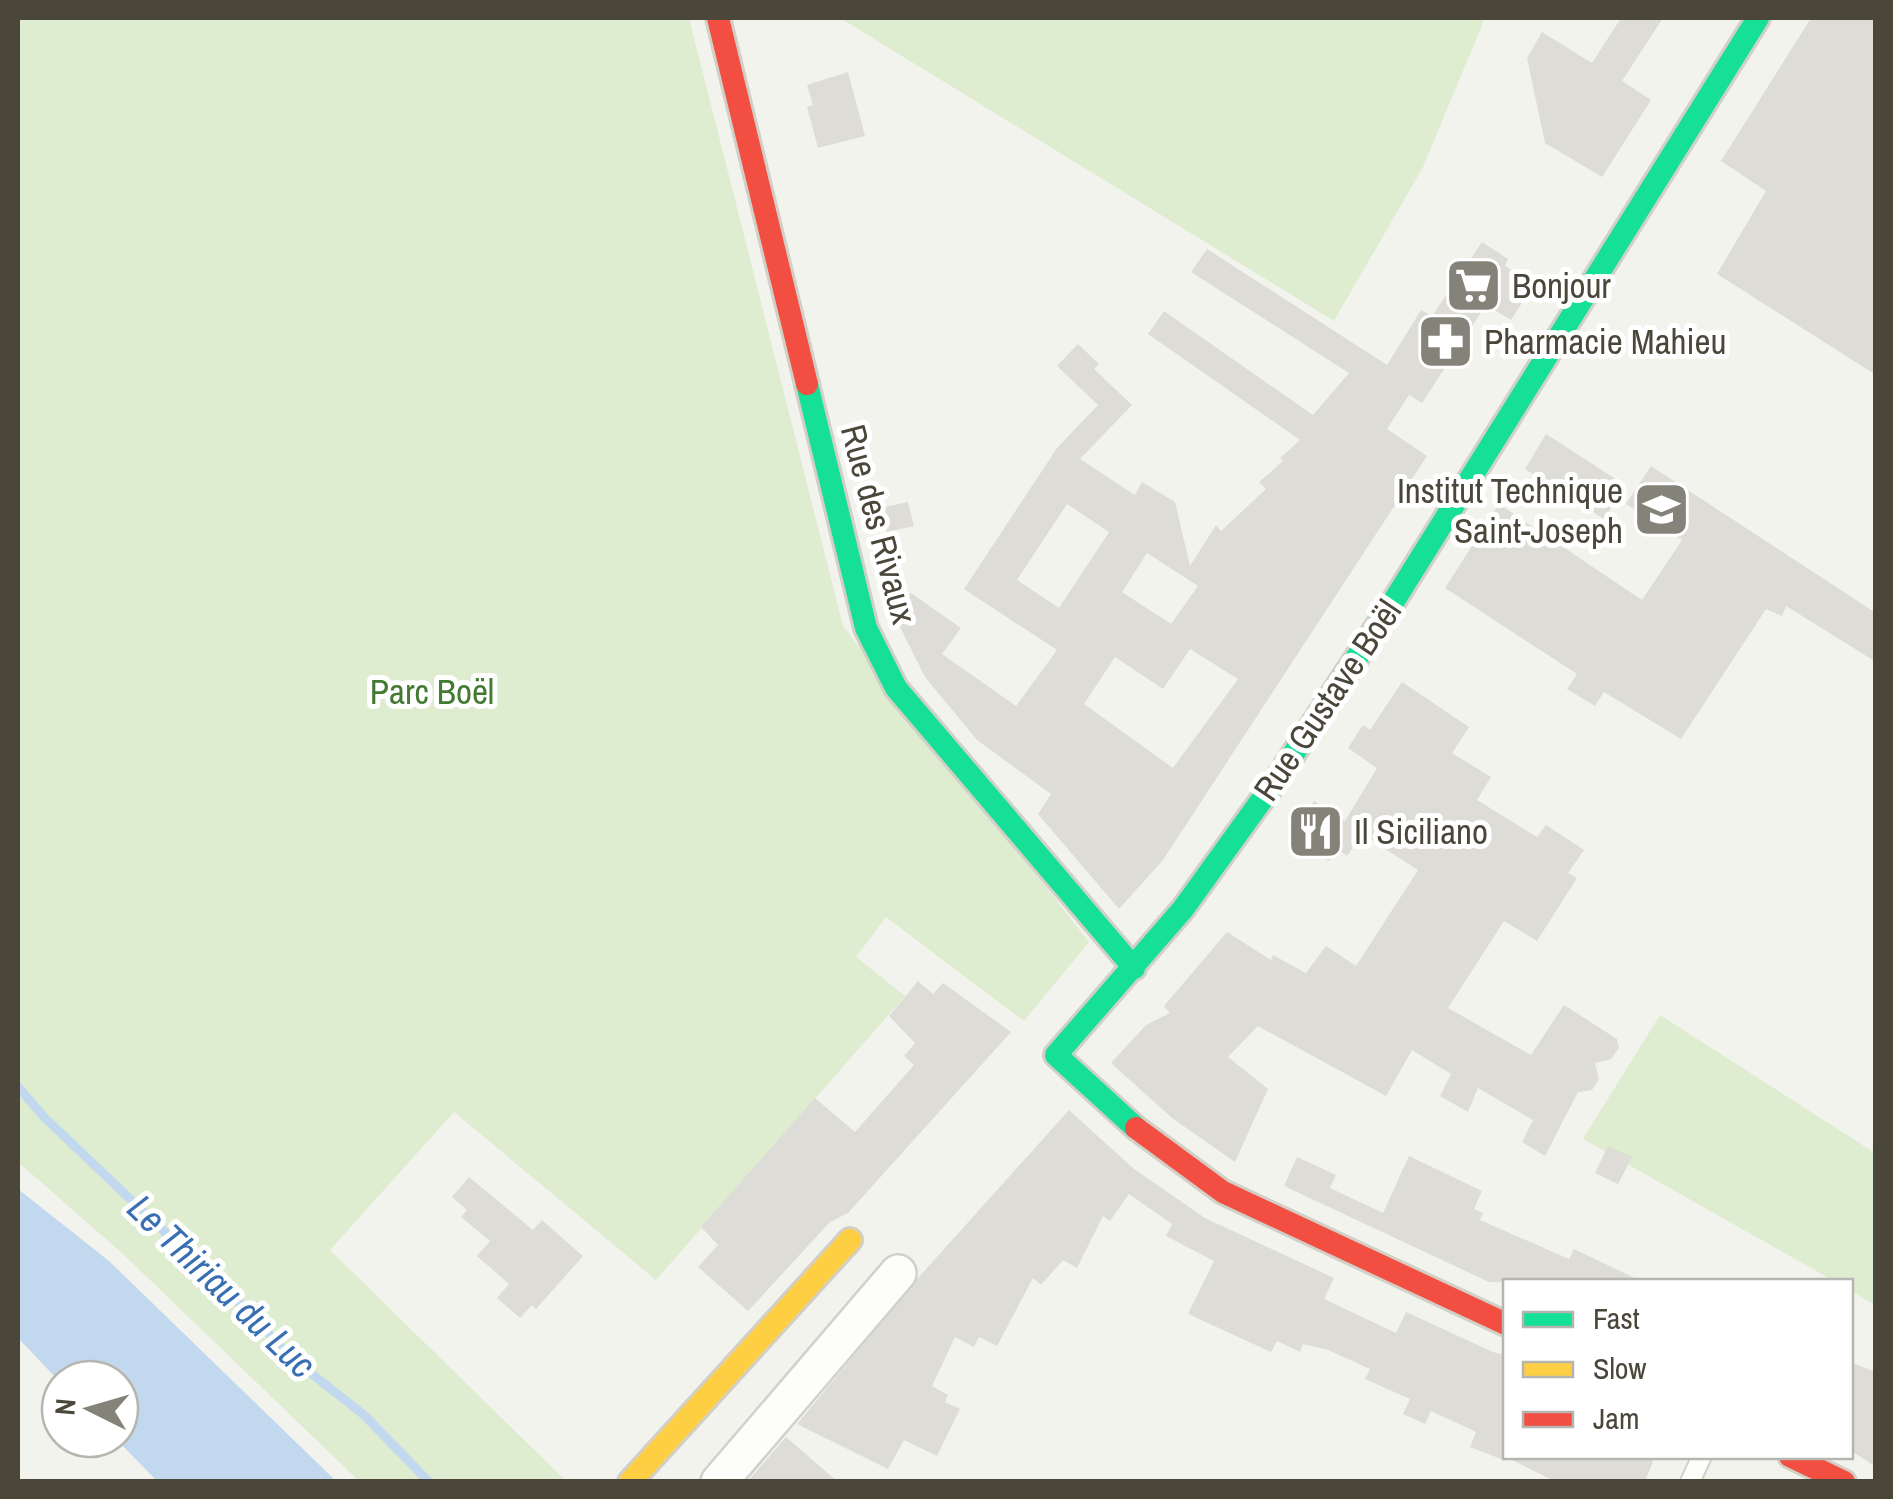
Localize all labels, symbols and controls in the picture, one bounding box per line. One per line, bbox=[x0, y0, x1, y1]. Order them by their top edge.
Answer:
supermarket icon: Bonjour bbox=[1443, 255, 1503, 315]
place label: Bonjour bbox=[1512, 262, 1611, 309]
pharmacy icon: Pharmacie Mahieu bbox=[1415, 311, 1475, 371]
place label: Pharmacie Mahieu bbox=[1484, 318, 1726, 365]
street label: Rue des Rivaux bbox=[830, 419, 928, 629]
place label: Institut Technique Saint-Joseph bbox=[1397, 467, 1623, 554]
school or university icon: Institut Technique Saint-Joseph bbox=[1632, 480, 1692, 540]
street label: Rue Gustave Boël bbox=[1242, 590, 1412, 810]
park label: Parc Boël bbox=[370, 668, 494, 715]
restaurant icon: Il Siciliano bbox=[1285, 801, 1345, 861]
place label: Il Siciliano bbox=[1354, 808, 1488, 855]
water label: Le Thiriau du Luc bbox=[117, 1183, 327, 1389]
legend bbox=[1503, 1279, 1853, 1459]
text: Fast bbox=[1593, 1298, 1640, 1338]
text: Slow bbox=[1593, 1348, 1647, 1388]
north arrow bbox=[40, 1359, 140, 1459]
text: N bbox=[45, 1397, 85, 1417]
text: Jam bbox=[1593, 1398, 1639, 1438]

